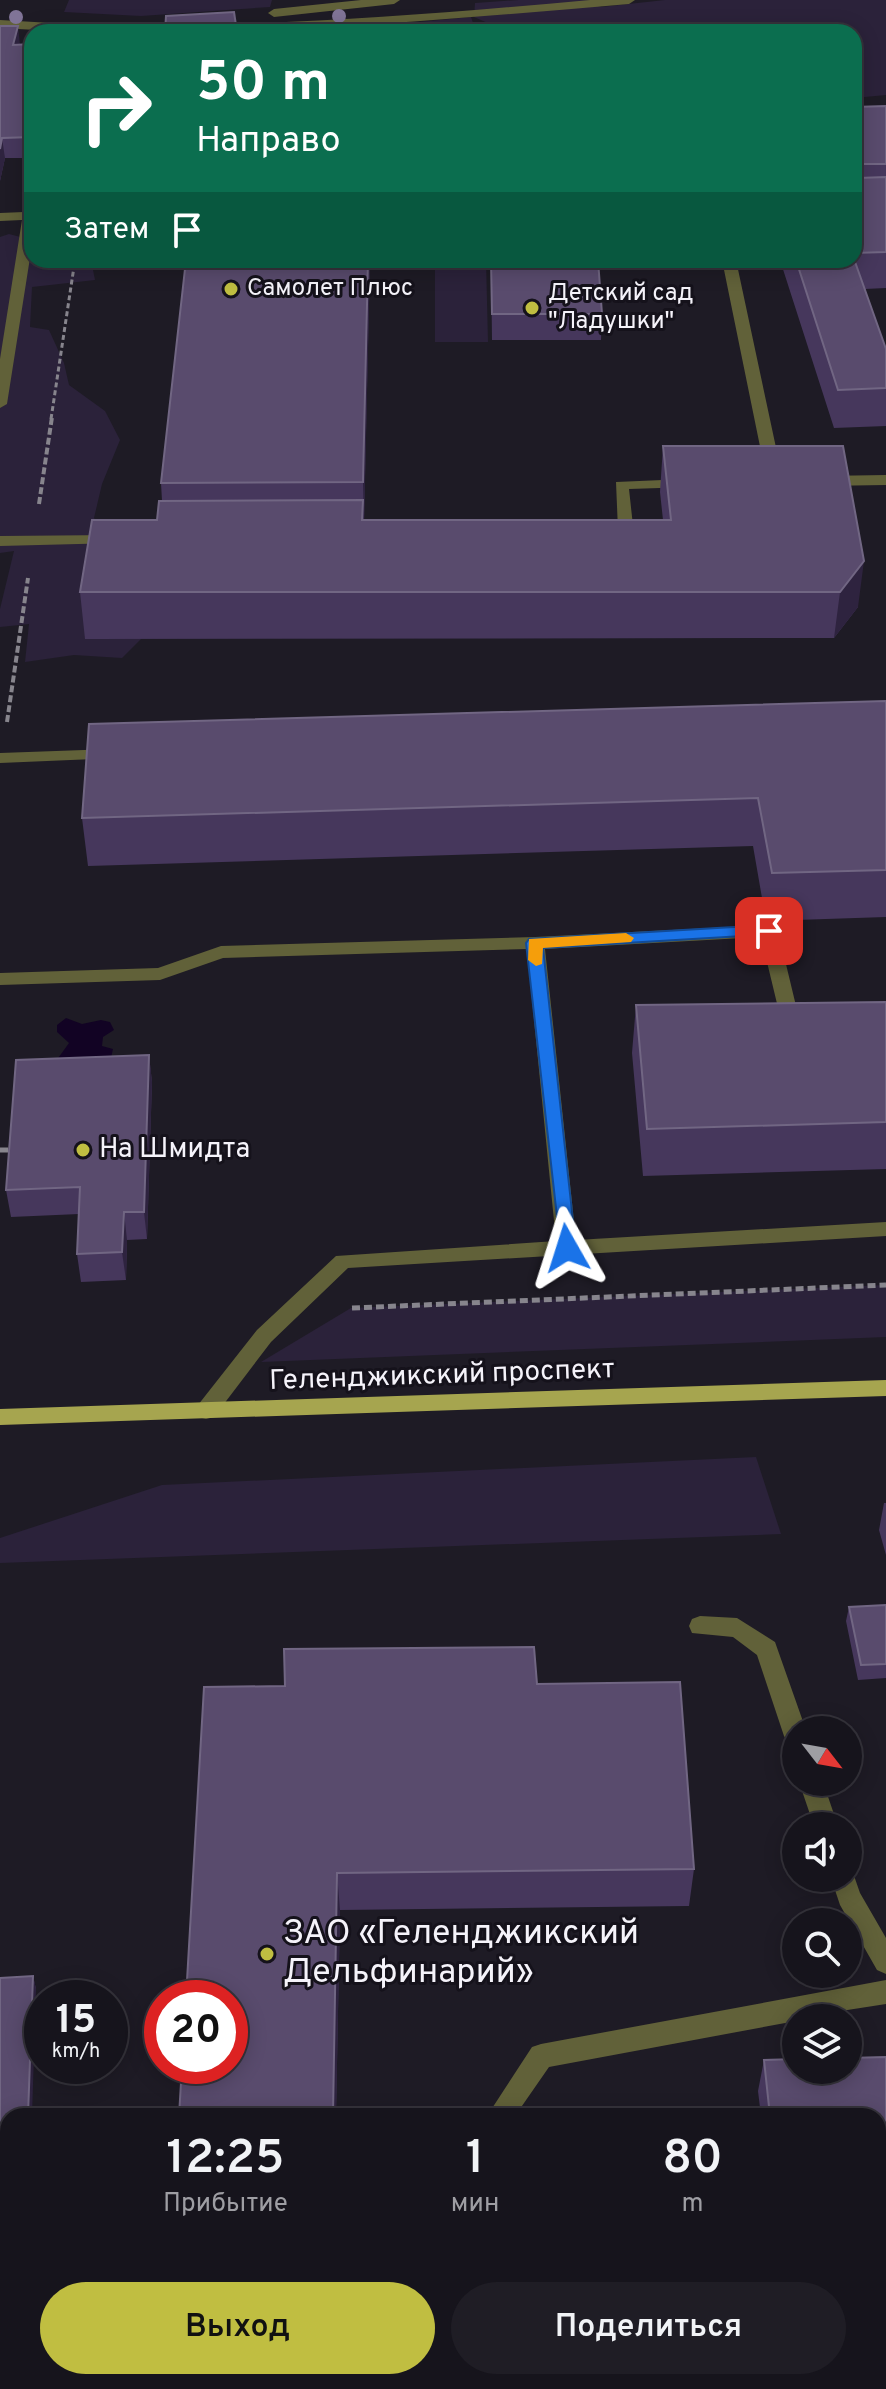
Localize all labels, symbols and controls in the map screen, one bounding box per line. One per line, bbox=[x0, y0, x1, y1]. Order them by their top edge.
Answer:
text: 50 m bbox=[196, 50, 330, 120]
icon: right bbox=[64, 56, 168, 160]
text: Направо bbox=[196, 119, 341, 165]
icon: arrive bbox=[165, 208, 209, 252]
text: Затем bbox=[64, 212, 149, 249]
place label: Самолет Плюс bbox=[247, 274, 413, 304]
place label: Детский сад "Ладушки" bbox=[548, 279, 693, 337]
marker: Самолет Плюс bbox=[222, 280, 240, 298]
marker: Детский сад "Ладушки" bbox=[523, 299, 541, 317]
pin bbox=[735, 897, 803, 965]
icon: arrive bbox=[747, 909, 791, 953]
place label: На Шмидта bbox=[99, 1132, 250, 1168]
marker: На Шмидта bbox=[74, 1141, 92, 1159]
position arrow bbox=[525, 1206, 609, 1290]
street label: Геленджикский проспект bbox=[269, 1352, 615, 1400]
north arrow bbox=[782, 1716, 862, 1796]
map controls bbox=[782, 1716, 862, 2084]
button: sound bbox=[782, 1812, 862, 1892]
button: search bbox=[782, 1908, 862, 1988]
place label: ЗАО «Геленджикский Дельфинарий» bbox=[283, 1913, 639, 1995]
marker: ЗАО «Геленджикский Дельфинарий» bbox=[258, 1945, 276, 1963]
speed limit sign: 20 bbox=[144, 1980, 248, 2084]
text: 15 bbox=[56, 1997, 96, 2047]
button: layers bbox=[782, 2004, 862, 2084]
text: km/h bbox=[52, 2039, 100, 2065]
text: 12:25 bbox=[166, 2130, 285, 2190]
text: 1 bbox=[466, 2130, 484, 2190]
text: 80 bbox=[662, 2130, 723, 2190]
text: Прибытие bbox=[163, 2188, 288, 2221]
text: мин bbox=[451, 2188, 499, 2221]
text: m bbox=[682, 2188, 704, 2221]
button: Выход bbox=[40, 2282, 435, 2374]
button: Поделиться bbox=[451, 2282, 846, 2374]

